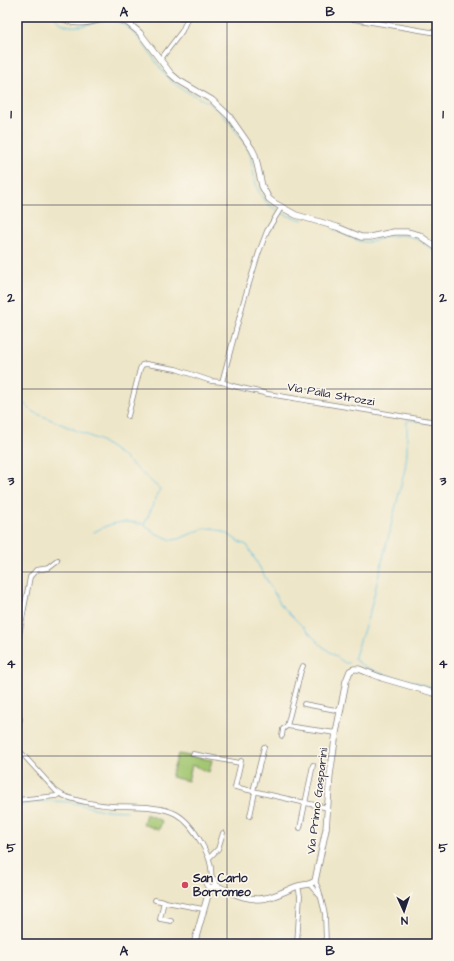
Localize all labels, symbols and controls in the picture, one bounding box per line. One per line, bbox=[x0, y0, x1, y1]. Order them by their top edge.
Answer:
text: A bbox=[120, 3, 129, 21]
text: B bbox=[325, 3, 335, 21]
text: 1 bbox=[10, 105, 12, 123]
text: 1 bbox=[442, 105, 444, 123]
text: 2 bbox=[6, 289, 15, 307]
text: 2 bbox=[438, 289, 447, 307]
street label: Via Palla Strozzi bbox=[286, 378, 376, 411]
text: 3 bbox=[7, 472, 15, 490]
text: 3 bbox=[439, 472, 447, 490]
text: 4 bbox=[7, 655, 16, 673]
text: 4 bbox=[439, 655, 448, 673]
street label: Via Primo Gasparini bbox=[303, 747, 332, 855]
text: 5 bbox=[6, 839, 16, 857]
text: 5 bbox=[438, 839, 448, 857]
place label: San Carlo Borromeo bbox=[192, 870, 251, 901]
marker: San Carlo Borromeo bbox=[180, 880, 190, 890]
north arrow bbox=[384, 891, 424, 931]
text: N bbox=[401, 913, 408, 928]
text: A bbox=[120, 942, 129, 960]
text: B bbox=[325, 942, 335, 960]

